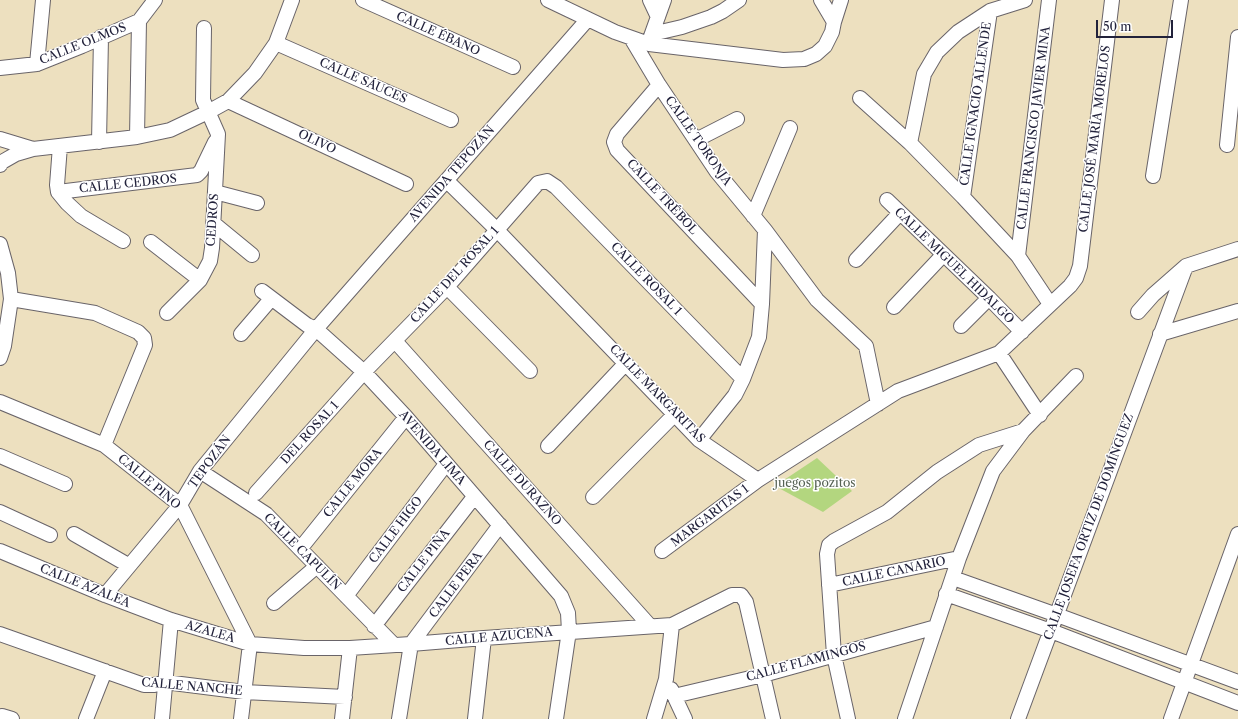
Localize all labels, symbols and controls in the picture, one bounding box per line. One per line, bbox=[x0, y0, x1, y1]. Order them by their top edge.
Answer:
street label: CALLE ÉBANO bbox=[394, 9, 482, 59]
scale bar bbox=[1098, 12, 1175, 38]
text: 50 m bbox=[1103, 19, 1132, 34]
street label: CALLE OLMOS bbox=[38, 20, 128, 68]
street label: CALLE IGNACIO ALLENDE bbox=[957, 21, 995, 187]
street label: CALLE FRANCISCO JAVIER MINA bbox=[1014, 25, 1054, 231]
street label: CALLE JOSÉ MARÍA MORELOS bbox=[1076, 45, 1114, 233]
street label: CALLE SÁUCES bbox=[317, 55, 409, 107]
street label: CALLE TORONJA bbox=[662, 94, 734, 188]
street label: AVENIDA TEPOZÁN bbox=[406, 123, 498, 225]
street label: OLIVO bbox=[296, 127, 338, 157]
street label: CALLE TRÉBOL bbox=[623, 156, 701, 238]
street label: CALLE CEDROS bbox=[78, 172, 178, 196]
street label: CEDROS bbox=[204, 193, 222, 247]
street label: CALLE MIGUEL HIDALGO bbox=[891, 205, 1017, 327]
street label: CALLE DEL ROSAL 1 bbox=[408, 224, 502, 326]
street label: CALLE ROSAL 1 bbox=[608, 239, 684, 319]
street label: CALLE MARGARITAS bbox=[606, 342, 708, 446]
street label: DEL ROSAL 1 bbox=[278, 399, 342, 467]
street label: AVENIDA LIMA bbox=[396, 408, 468, 488]
street label: CALLE JOSEFA ORTIZ DE DOMÍNGUEZ bbox=[1041, 412, 1137, 642]
street label: TEPOZÁN bbox=[186, 433, 234, 491]
street label: CALLE DURAZNO bbox=[480, 437, 564, 529]
street label: CALLE MORA bbox=[321, 446, 385, 520]
street label: CALLE PINO bbox=[115, 452, 183, 512]
park label: juegos pozitos bbox=[775, 477, 855, 491]
street label: MARGARITAS 1 bbox=[668, 482, 752, 550]
street label: CALLE HIGO bbox=[366, 494, 426, 566]
street label: CALLE CAPULÍN bbox=[261, 511, 343, 593]
street label: CALLE PIÑA bbox=[395, 526, 453, 596]
street label: CALLE PERA bbox=[426, 549, 486, 621]
street label: CALLE CANARIO bbox=[841, 554, 947, 590]
street label: CALLE AZALEA bbox=[38, 561, 132, 611]
street label: AZALEA bbox=[184, 618, 236, 646]
street label: CALLE AZUCENA bbox=[445, 625, 553, 649]
street label: CALLE FLAMINGOS bbox=[745, 639, 867, 685]
street label: CALLE NANCHE bbox=[141, 675, 243, 699]

